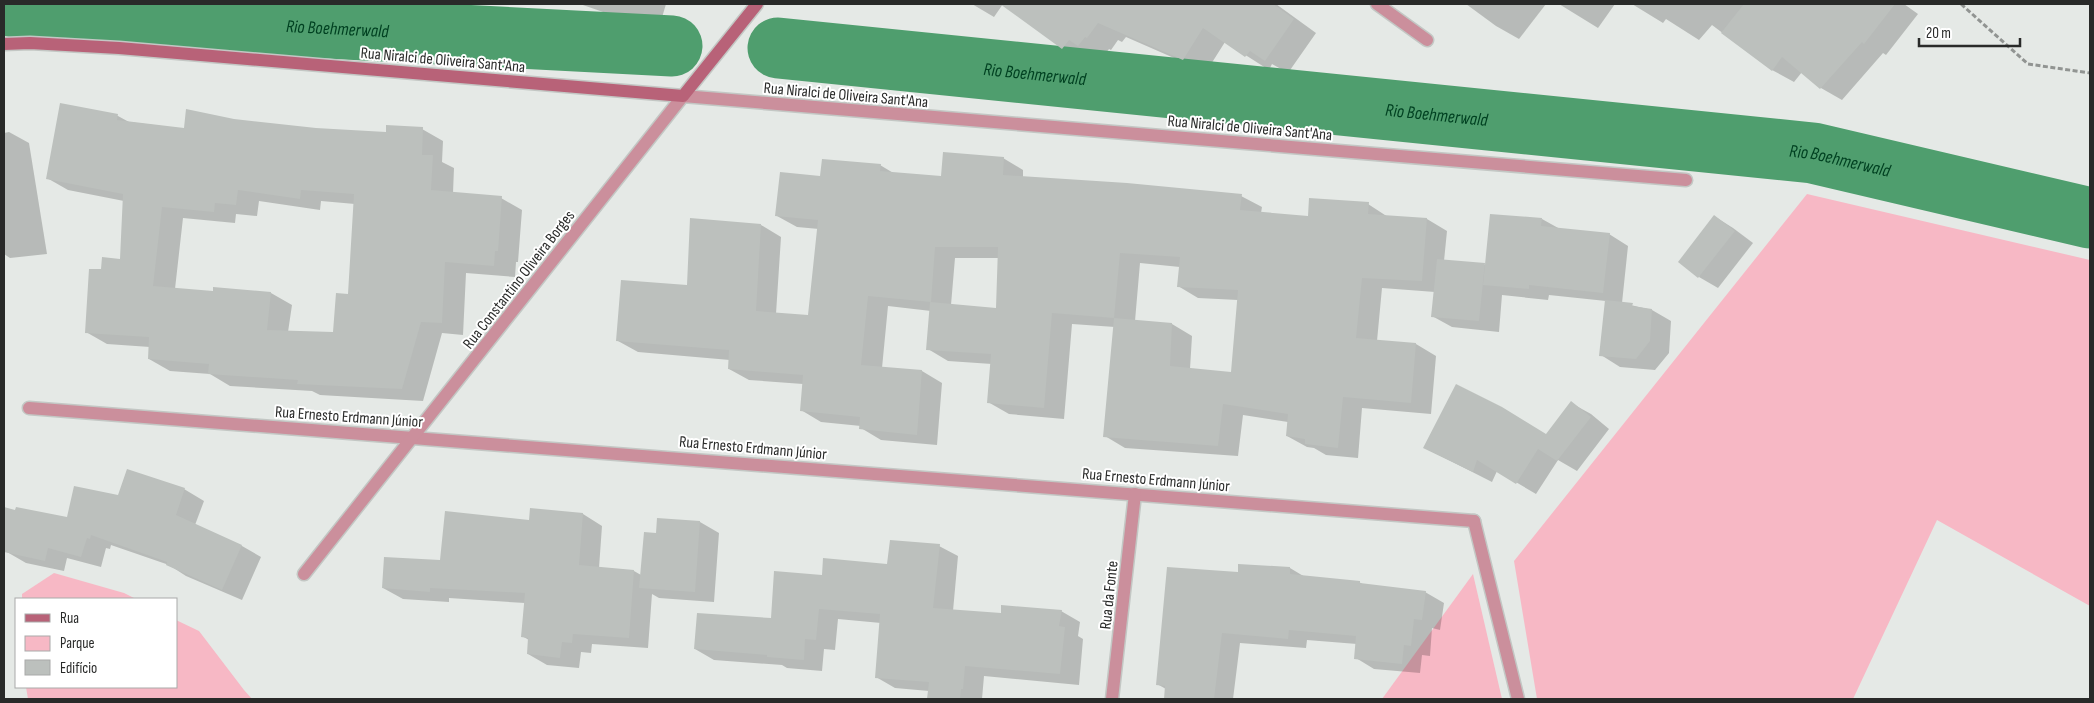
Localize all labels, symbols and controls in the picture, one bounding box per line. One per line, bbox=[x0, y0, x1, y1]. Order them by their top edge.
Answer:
scale bar bbox=[1919, 15, 2020, 47]
water label: Rio Boehmerwald bbox=[285, 16, 390, 42]
text: 20 m bbox=[1926, 24, 1951, 43]
street label: Rua Niralci de Oliveira Sant'Ana bbox=[360, 44, 526, 77]
water label: Rio Boehmerwald bbox=[982, 59, 1087, 90]
street label: Rua Niralci de Oliveira Sant'Ana bbox=[763, 79, 929, 112]
water label: Rio Boehmerwald bbox=[1384, 100, 1489, 131]
street label: Rua Niralci de Oliveira Sant'Ana bbox=[1167, 112, 1333, 145]
water label: Rio Boehmerwald bbox=[1788, 141, 1893, 182]
street label: Rua Constantino Oliveira Borges bbox=[459, 207, 579, 353]
street label: Rua Ernesto Erdmann Júnior bbox=[274, 403, 424, 432]
street label: Rua Ernesto Erdmann Júnior bbox=[678, 433, 828, 464]
street label: Rua Ernesto Erdmann Júnior bbox=[1081, 465, 1231, 496]
street label: Rua da Fonte bbox=[1096, 560, 1123, 630]
legend bbox=[15, 598, 178, 688]
text: Rua bbox=[60, 609, 79, 628]
text: Parque bbox=[60, 634, 95, 653]
text: Edifício bbox=[60, 659, 97, 678]

